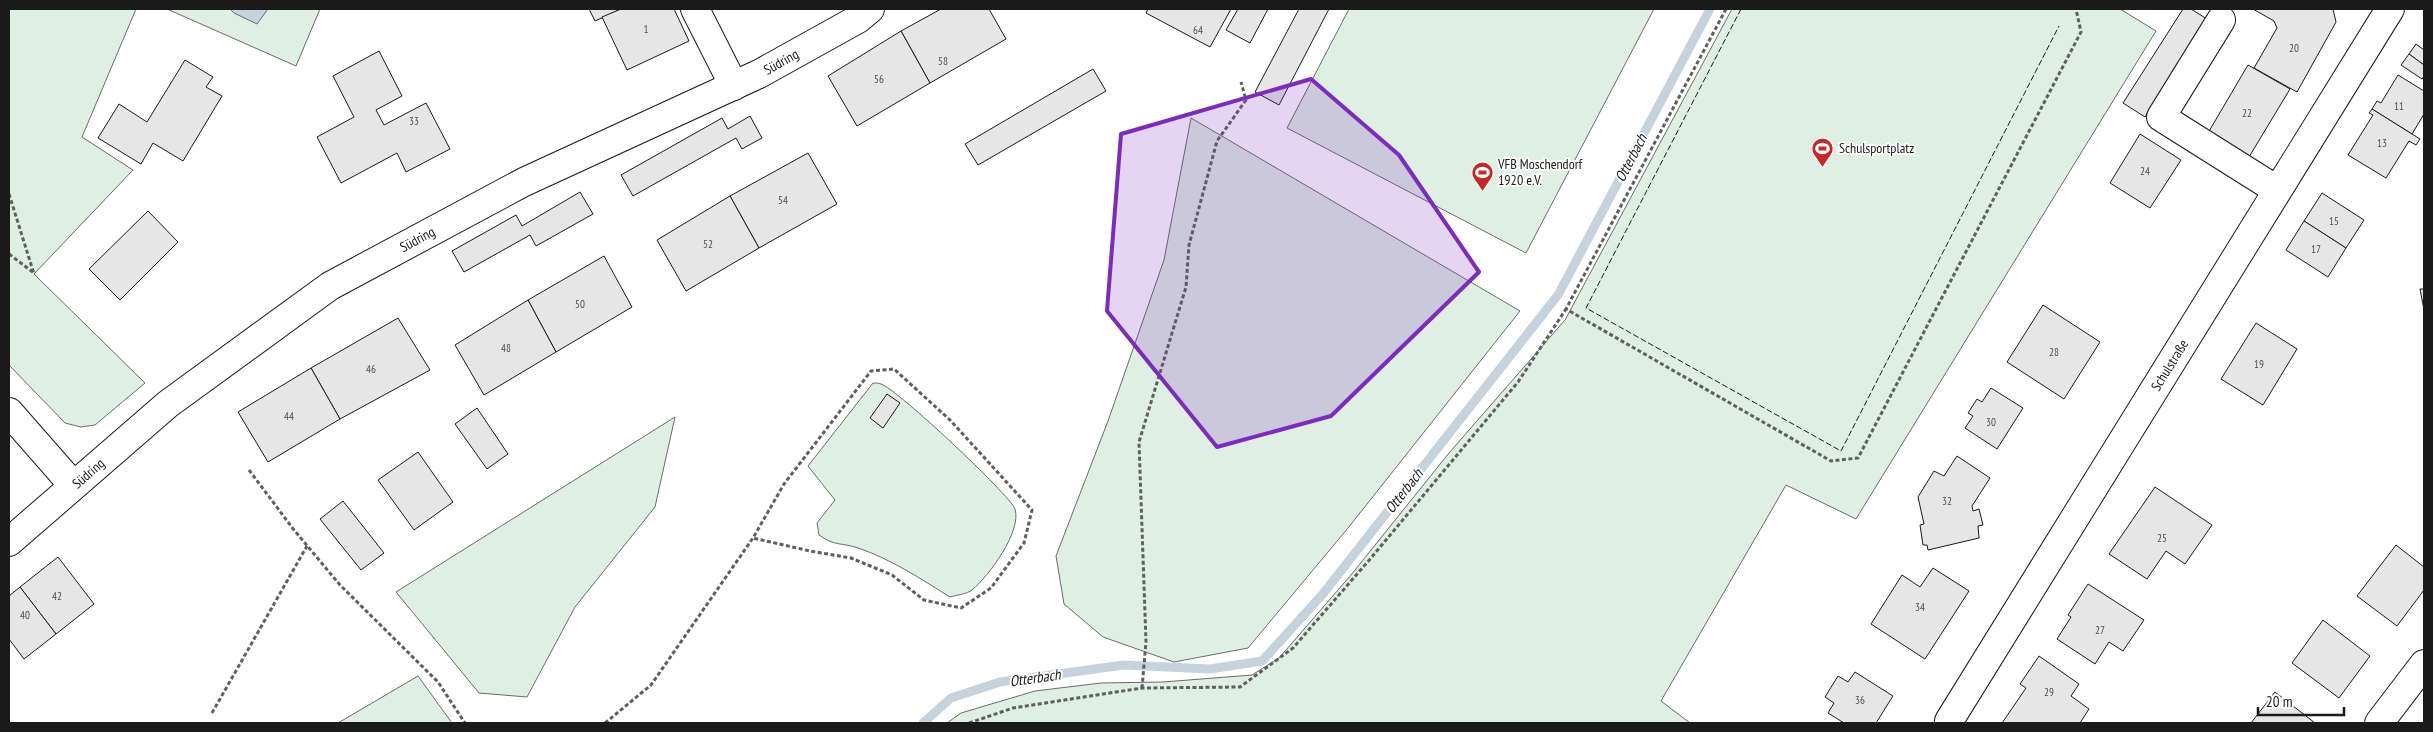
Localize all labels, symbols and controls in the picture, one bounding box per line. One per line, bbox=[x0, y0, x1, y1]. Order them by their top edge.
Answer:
house number: 1 bbox=[644, 22, 649, 36]
house number: 64 bbox=[1193, 23, 1203, 37]
house number: 20 bbox=[2289, 41, 2299, 55]
street label: Südring bbox=[760, 45, 802, 79]
house number: 58 bbox=[938, 54, 948, 68]
house number: 56 bbox=[874, 72, 884, 86]
house number: 11 bbox=[2394, 99, 2404, 113]
house number: 22 bbox=[2242, 106, 2252, 120]
house number: 33 bbox=[409, 114, 419, 128]
water label: Otterbach bbox=[1610, 130, 1652, 185]
sports icon: Schulsportplatz bbox=[1811, 136, 1835, 167]
house number: 13 bbox=[2377, 136, 2387, 150]
place label: Schulsportplatz bbox=[1839, 139, 1914, 157]
place label: VFB Moschendorf 1920 e.V. bbox=[1497, 155, 1583, 189]
sports icon: VFB Moschendorf 1920 e.V. bbox=[1470, 160, 1494, 191]
house number: 24 bbox=[2140, 164, 2150, 178]
house number: 54 bbox=[778, 193, 788, 207]
house number: 15 bbox=[2329, 214, 2339, 228]
street label: Südring bbox=[397, 222, 438, 256]
house number: 52 bbox=[703, 237, 713, 251]
house number: 17 bbox=[2311, 242, 2321, 256]
house number: 50 bbox=[575, 297, 585, 311]
street label: Schulstraße bbox=[2147, 336, 2192, 394]
house number: 48 bbox=[501, 341, 511, 355]
house number: 28 bbox=[2049, 345, 2059, 359]
house number: 19 bbox=[2254, 357, 2264, 371]
house number: 46 bbox=[366, 362, 376, 376]
house number: 44 bbox=[284, 409, 294, 423]
house number: 30 bbox=[1986, 415, 1996, 429]
street label: Südring bbox=[68, 454, 108, 492]
water label: Otterbach bbox=[1380, 464, 1428, 517]
house number: 32 bbox=[1942, 494, 1952, 508]
house number: 25 bbox=[2157, 531, 2167, 545]
house number: 42 bbox=[52, 589, 62, 603]
house number: 34 bbox=[1915, 600, 1925, 614]
house number: 40 bbox=[20, 608, 30, 622]
house number: 27 bbox=[2095, 623, 2105, 637]
water label: Otterbach bbox=[1008, 664, 1063, 690]
scale bar bbox=[2258, 684, 2344, 716]
house number: 29 bbox=[2044, 685, 2054, 699]
text: 20 m bbox=[2266, 692, 2292, 711]
house number: 36 bbox=[1855, 693, 1865, 707]

